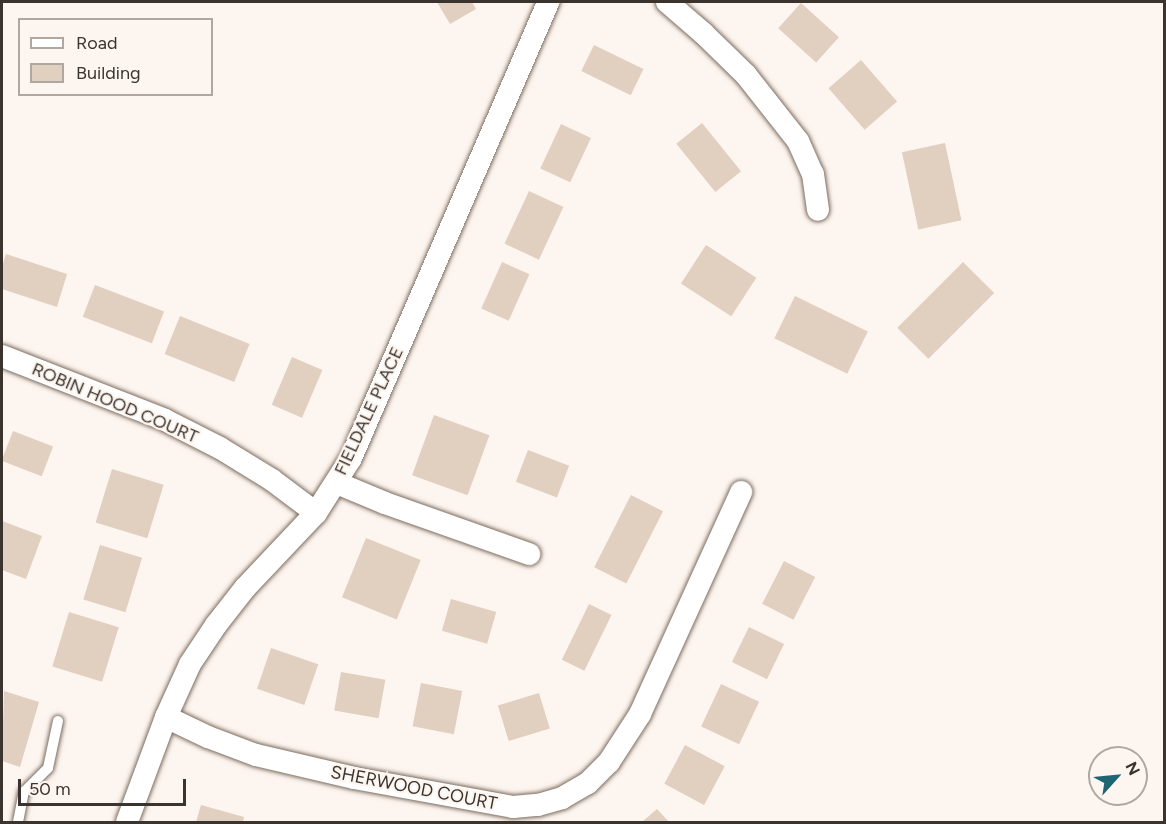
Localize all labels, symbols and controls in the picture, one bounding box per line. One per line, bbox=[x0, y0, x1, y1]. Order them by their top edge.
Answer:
legend bbox=[18, 18, 213, 96]
text: Road bbox=[76, 32, 117, 54]
text: Building bbox=[76, 62, 141, 84]
street label: FIELDALE PLACE bbox=[330, 343, 408, 479]
street label: ROBIN HOOD COURT bbox=[29, 358, 201, 448]
north arrow bbox=[1088, 746, 1148, 806]
text: N bbox=[1121, 759, 1144, 778]
street label: SHERWOOD COURT bbox=[329, 761, 499, 815]
scale bar bbox=[21, 767, 189, 805]
text: 50 m bbox=[29, 778, 71, 800]

